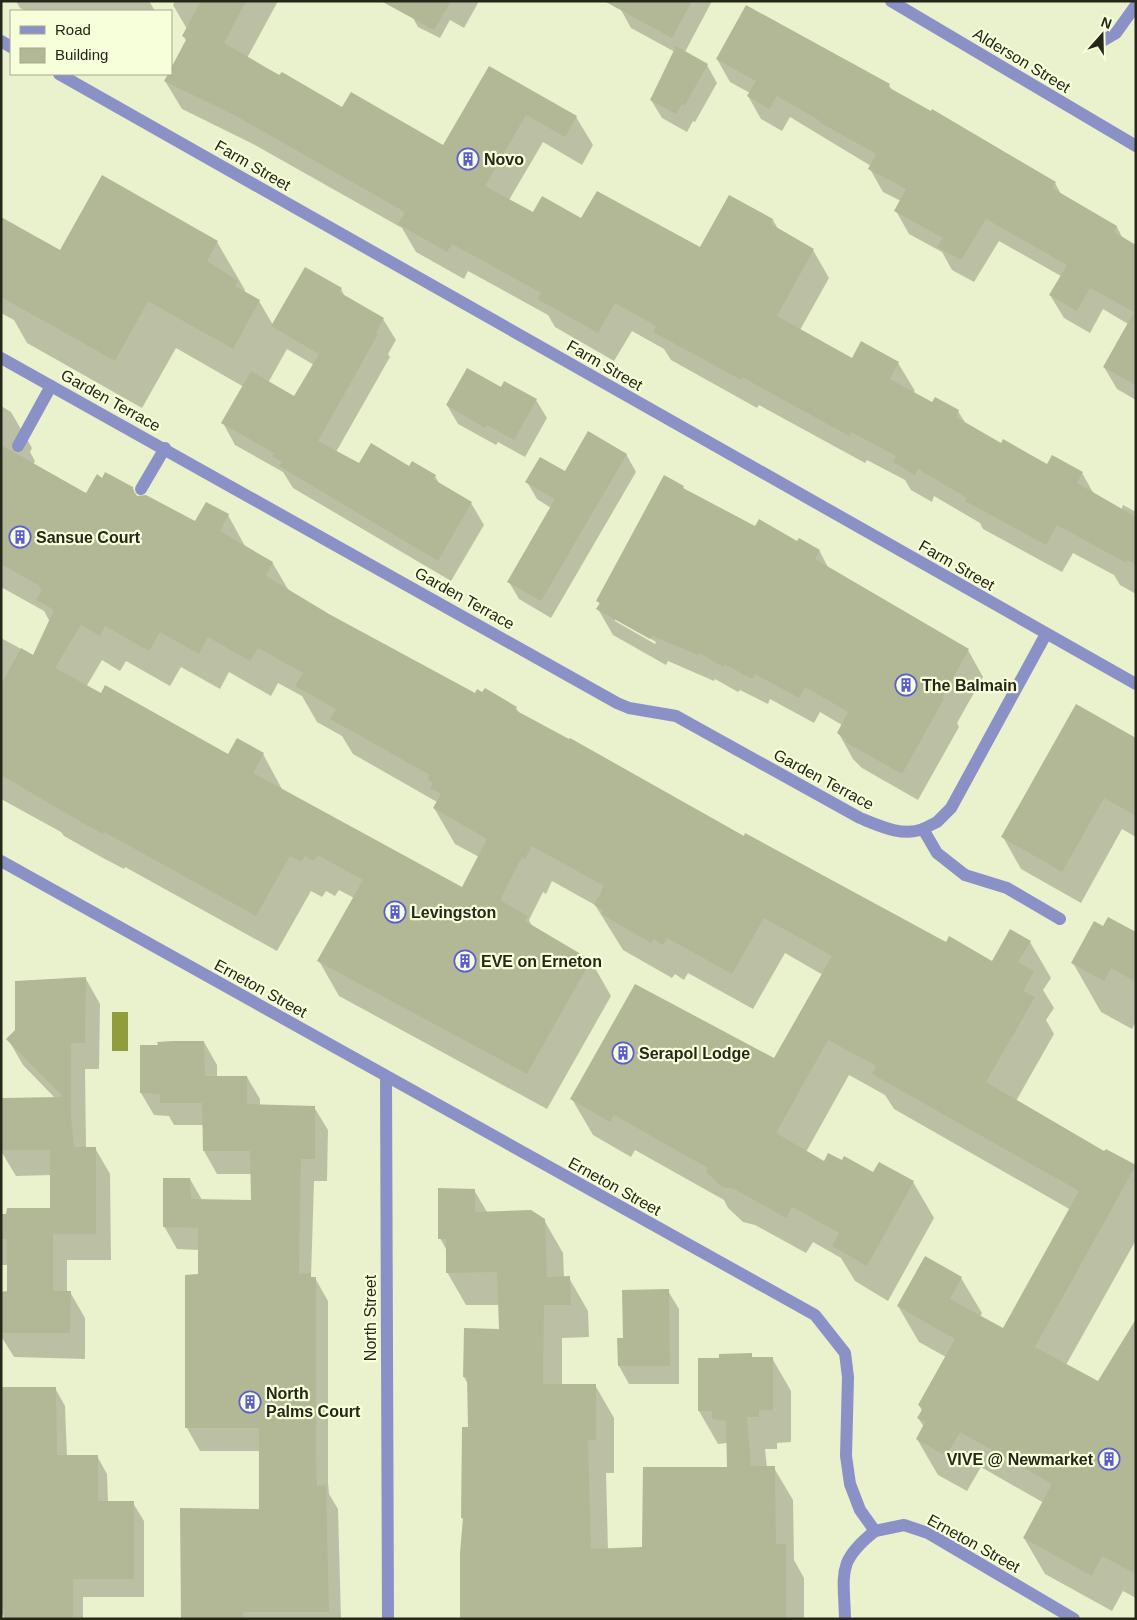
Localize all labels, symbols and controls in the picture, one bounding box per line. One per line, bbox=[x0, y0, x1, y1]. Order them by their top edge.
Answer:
legend bbox=[10, 10, 172, 75]
north arrow bbox=[1077, 10, 1127, 60]
text: N bbox=[1099, 14, 1114, 32]
text: Road bbox=[55, 21, 91, 38]
street label: Alderson Street bbox=[970, 25, 1074, 96]
text: Building bbox=[55, 46, 108, 63]
street label: Farm Street bbox=[212, 137, 294, 194]
building icon: Novo bbox=[456, 147, 480, 171]
place label: Novo bbox=[484, 151, 524, 168]
street label: Farm Street bbox=[564, 337, 646, 394]
street label: Garden Terrace bbox=[58, 366, 163, 435]
building icon: Sansue Court bbox=[8, 525, 32, 549]
place label: Sansue Court bbox=[36, 529, 141, 546]
street label: Farm Street bbox=[916, 537, 998, 594]
street label: Garden Terrace bbox=[412, 564, 517, 633]
building icon: The Balmain bbox=[894, 673, 918, 697]
place label: The Balmain bbox=[922, 677, 1017, 694]
street label: Garden Terrace bbox=[771, 746, 877, 813]
building icon: Levingston bbox=[383, 900, 407, 924]
place label: Levingston bbox=[411, 904, 496, 921]
building icon: EVE on Erneton bbox=[453, 949, 477, 973]
place label: EVE on Erneton bbox=[481, 953, 602, 970]
street label: Erneton Street bbox=[212, 956, 310, 1021]
building icon: Serapol Lodge bbox=[611, 1041, 635, 1065]
place label: Serapol Lodge bbox=[639, 1045, 750, 1062]
street label: Erneton Street bbox=[566, 1154, 664, 1219]
street label: North Street bbox=[362, 1274, 379, 1361]
place label: North Palms Court bbox=[266, 1385, 361, 1420]
building icon: North Palms Court bbox=[238, 1390, 262, 1414]
building icon: VIVE @ Newmarket bbox=[1097, 1447, 1121, 1471]
place label: VIVE @ Newmarket bbox=[947, 1451, 1094, 1468]
street label: Erneton Street bbox=[925, 1511, 1023, 1576]

